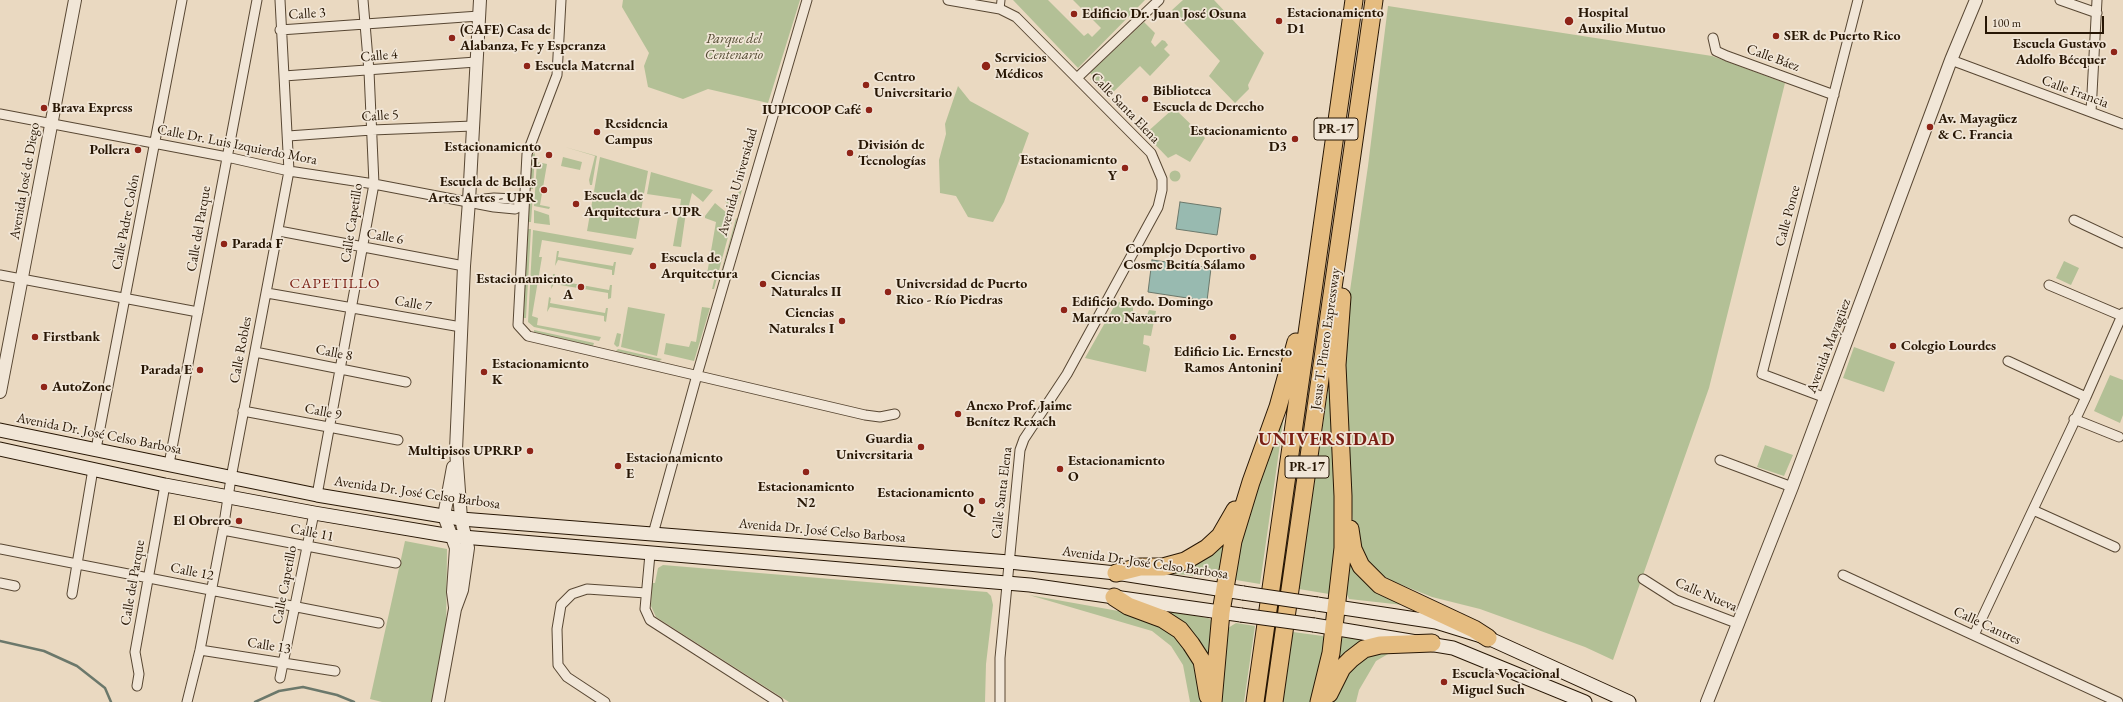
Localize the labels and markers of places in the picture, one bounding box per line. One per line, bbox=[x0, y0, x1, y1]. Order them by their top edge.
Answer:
place label: Estacionamiento D1 bbox=[1287, 5, 1384, 38]
place label: Hospital Auxilio Mutuo bbox=[1578, 5, 1666, 38]
place label: Edificio Dr. Juan José Osuna bbox=[1082, 6, 1246, 22]
marker: Edificio Dr. Juan José Osuna bbox=[1069, 9, 1079, 19]
marker: Hospital Auxilio Mutuo bbox=[1563, 15, 1575, 27]
marker: Estacionamiento D1 bbox=[1274, 16, 1284, 26]
place label: (CAFE) Casa de Alabanza, Fe y Esperanza bbox=[460, 22, 606, 54]
place label: SER de Puerto Rico bbox=[1784, 28, 1901, 44]
marker: SER de Puerto Rico bbox=[1771, 31, 1781, 41]
marker: (CAFE) Casa de Alabanza, Fe y Esperanza bbox=[447, 33, 457, 43]
place label: Escuela Gustavo Adolfo Bécquer bbox=[2013, 36, 2106, 68]
marker: Escuela Gustavo Adolfo Bécquer bbox=[2109, 47, 2119, 57]
place label: Servicios Médicos bbox=[995, 50, 1047, 82]
place label: Escuela Maternal bbox=[535, 58, 634, 74]
marker: Servicios Médicos bbox=[980, 60, 992, 72]
marker: Escuela Maternal bbox=[522, 61, 532, 71]
place label: Centro Universitario bbox=[874, 69, 952, 102]
marker: Centro Universitario bbox=[861, 80, 871, 90]
place label: Biblioteca Escuela de Derecho bbox=[1153, 83, 1264, 116]
marker: Biblioteca Escuela de Derecho bbox=[1140, 94, 1150, 104]
place label: Brava Express bbox=[52, 100, 133, 116]
place label: IUPICOOP Café bbox=[762, 102, 861, 118]
marker: Brava Express bbox=[39, 103, 49, 113]
marker: IUPICOOP Café bbox=[864, 105, 874, 115]
place label: Av. Mayagüez & C. Francia bbox=[1938, 111, 2017, 144]
place label: Residencia Campus bbox=[605, 116, 668, 148]
marker: Av. Mayagüez & C. Francia bbox=[1925, 122, 1935, 132]
place label: Estacionamiento D3 bbox=[1190, 123, 1287, 156]
marker: Residencia Campus bbox=[592, 127, 602, 137]
marker: Estacionamiento D3 bbox=[1290, 134, 1300, 144]
place label: División de Tecnologías bbox=[858, 137, 926, 170]
place label: Estacionamiento L bbox=[444, 139, 541, 172]
place label: Pollera bbox=[90, 142, 130, 158]
marker: Pollera bbox=[133, 145, 143, 155]
marker: División de Tecnologías bbox=[845, 148, 855, 158]
marker: Estacionamiento L bbox=[544, 150, 554, 160]
place label: Estacionamiento Y bbox=[1020, 152, 1117, 184]
marker: Estacionamiento Y bbox=[1120, 163, 1130, 173]
place label: Escuela de Bellas Artes Artes - UPR bbox=[428, 174, 536, 206]
marker: Escuela de Bellas Artes Artes - UPR bbox=[539, 185, 549, 195]
place label: Escuela de Arquitectura - UPR bbox=[584, 188, 701, 220]
marker: Escuela de Arquitectura - UPR bbox=[571, 199, 581, 209]
place label: Parada F bbox=[232, 236, 283, 252]
marker: Parada F bbox=[219, 239, 229, 249]
place label: Complejo Deportivo Cosme Beitía Sálamo bbox=[1123, 241, 1245, 274]
place label: Escuela de Arquitectura bbox=[661, 250, 738, 282]
marker: Complejo Deportivo Cosme Beitía Sálamo bbox=[1248, 252, 1258, 262]
marker: Escuela de Arquitectura bbox=[648, 261, 658, 271]
place label: Ciencias Naturales II bbox=[771, 268, 841, 300]
place label: Estacionamiento A bbox=[476, 271, 573, 304]
place label: Universidad de Puerto Rico - Río Piedras bbox=[896, 276, 1027, 308]
marker: Ciencias Naturales II bbox=[758, 279, 768, 289]
marker: Estacionamiento A bbox=[576, 282, 586, 292]
marker: Universidad de Puerto Rico - Río Piedras bbox=[883, 287, 893, 297]
place label: Edificio Rvdo. Domingo Marrero Navarro bbox=[1072, 294, 1213, 326]
place label: Ciencias Naturales I bbox=[769, 305, 834, 338]
marker: Edificio Rvdo. Domingo Marrero Navarro bbox=[1059, 305, 1069, 315]
marker: Ciencias Naturales I bbox=[837, 316, 847, 326]
place label: Firstbank bbox=[43, 329, 100, 345]
marker: Firstbank bbox=[30, 332, 40, 342]
marker: Edificio Lic. Ernesto Ramos Antonini bbox=[1228, 332, 1238, 342]
place label: Colegio Lourdes bbox=[1901, 338, 1996, 354]
marker: Colegio Lourdes bbox=[1888, 341, 1898, 351]
place label: Edificio Lic. Ernesto Ramos Antonini bbox=[1174, 344, 1292, 376]
place label: Estacionamiento K bbox=[492, 356, 589, 388]
place label: Parada E bbox=[141, 362, 192, 378]
marker: Parada E bbox=[195, 365, 205, 375]
marker: Estacionamiento K bbox=[479, 367, 489, 377]
place label: AutoZone bbox=[52, 379, 111, 395]
marker: AutoZone bbox=[39, 382, 49, 392]
place label: Anexo Prof. Jaime Benítez Rexach bbox=[966, 398, 1072, 430]
marker: Anexo Prof. Jaime Benítez Rexach bbox=[953, 409, 963, 419]
place label: Guardia Universitaria bbox=[836, 431, 913, 464]
marker: Guardia Universitaria bbox=[916, 442, 926, 452]
place label: Multipisos UPRRP bbox=[408, 443, 522, 459]
marker: Multipisos UPRRP bbox=[525, 446, 535, 456]
place label: Estacionamiento E bbox=[626, 450, 723, 482]
place label: Estacionamiento O bbox=[1068, 453, 1165, 486]
marker: Estacionamiento E bbox=[613, 461, 623, 471]
marker: Estacionamiento O bbox=[1055, 464, 1065, 474]
marker: Estacionamiento N2 bbox=[801, 467, 811, 477]
place label: Estacionamiento N2 bbox=[758, 479, 854, 512]
place label: Estacionamiento Q bbox=[877, 485, 974, 518]
marker: Estacionamiento Q bbox=[977, 496, 987, 506]
place label: El Obrero bbox=[173, 513, 231, 529]
marker: El Obrero bbox=[234, 516, 244, 526]
place label: Escuela Vocacional Miguel Such bbox=[1452, 666, 1560, 698]
marker: Escuela Vocacional Miguel Such bbox=[1439, 677, 1449, 687]

